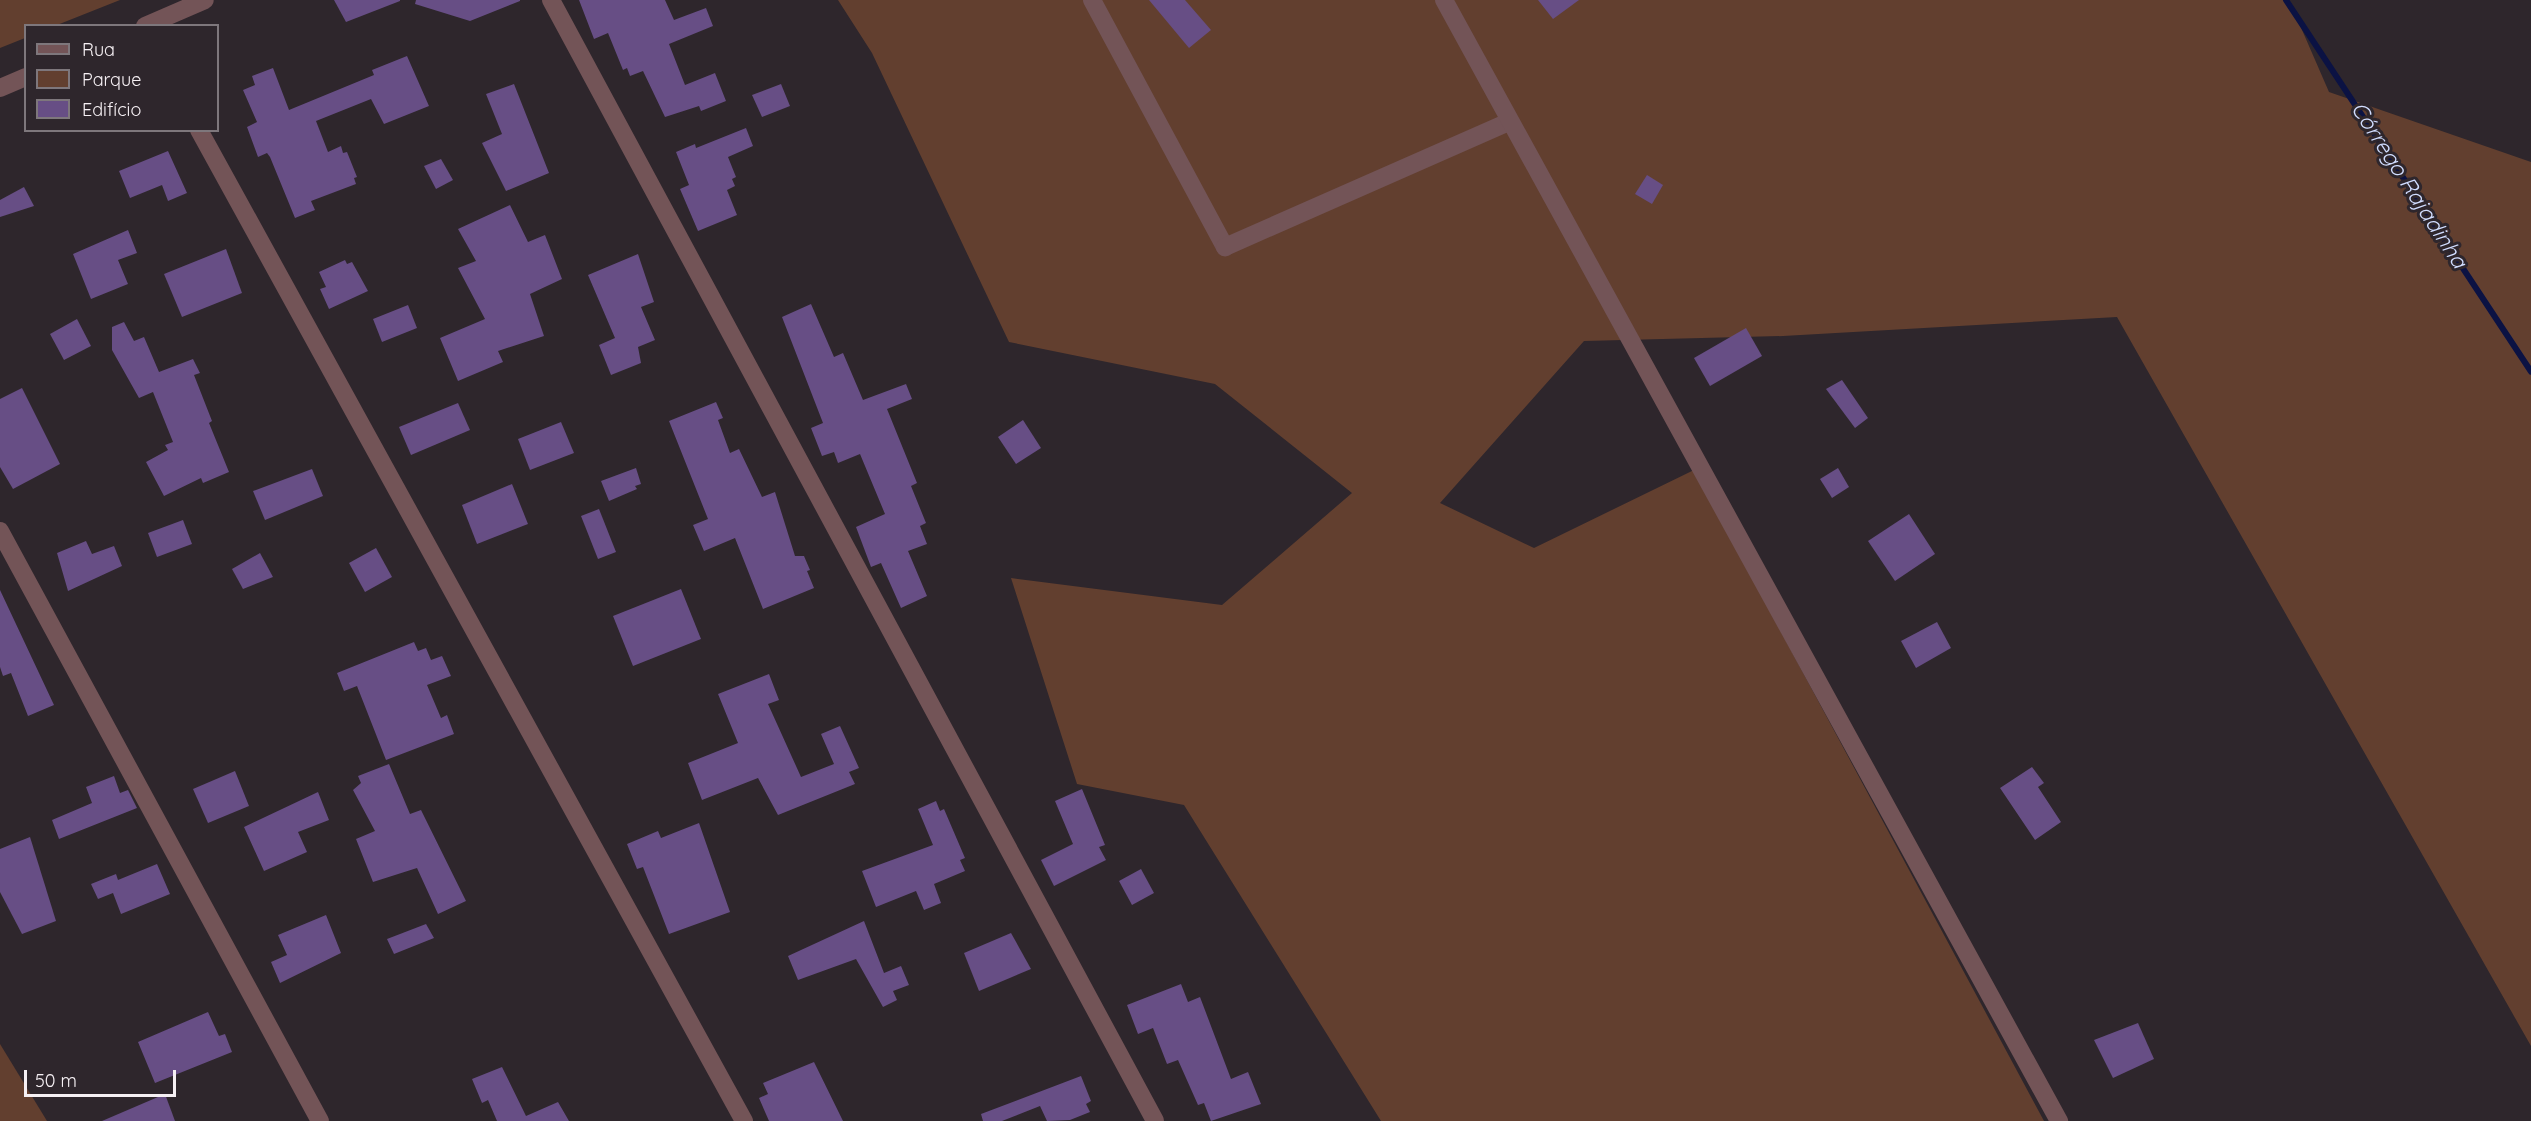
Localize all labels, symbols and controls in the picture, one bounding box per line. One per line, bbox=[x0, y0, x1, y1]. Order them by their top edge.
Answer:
legend bbox=[24, 24, 219, 132]
text: Rua bbox=[82, 38, 115, 61]
text: Parque bbox=[82, 68, 141, 91]
water label: Córrego Rajadinha bbox=[2345, 97, 2473, 273]
text: Edifício bbox=[82, 98, 141, 121]
scale bar bbox=[27, 1058, 178, 1096]
text: 50 m bbox=[35, 1069, 77, 1092]

